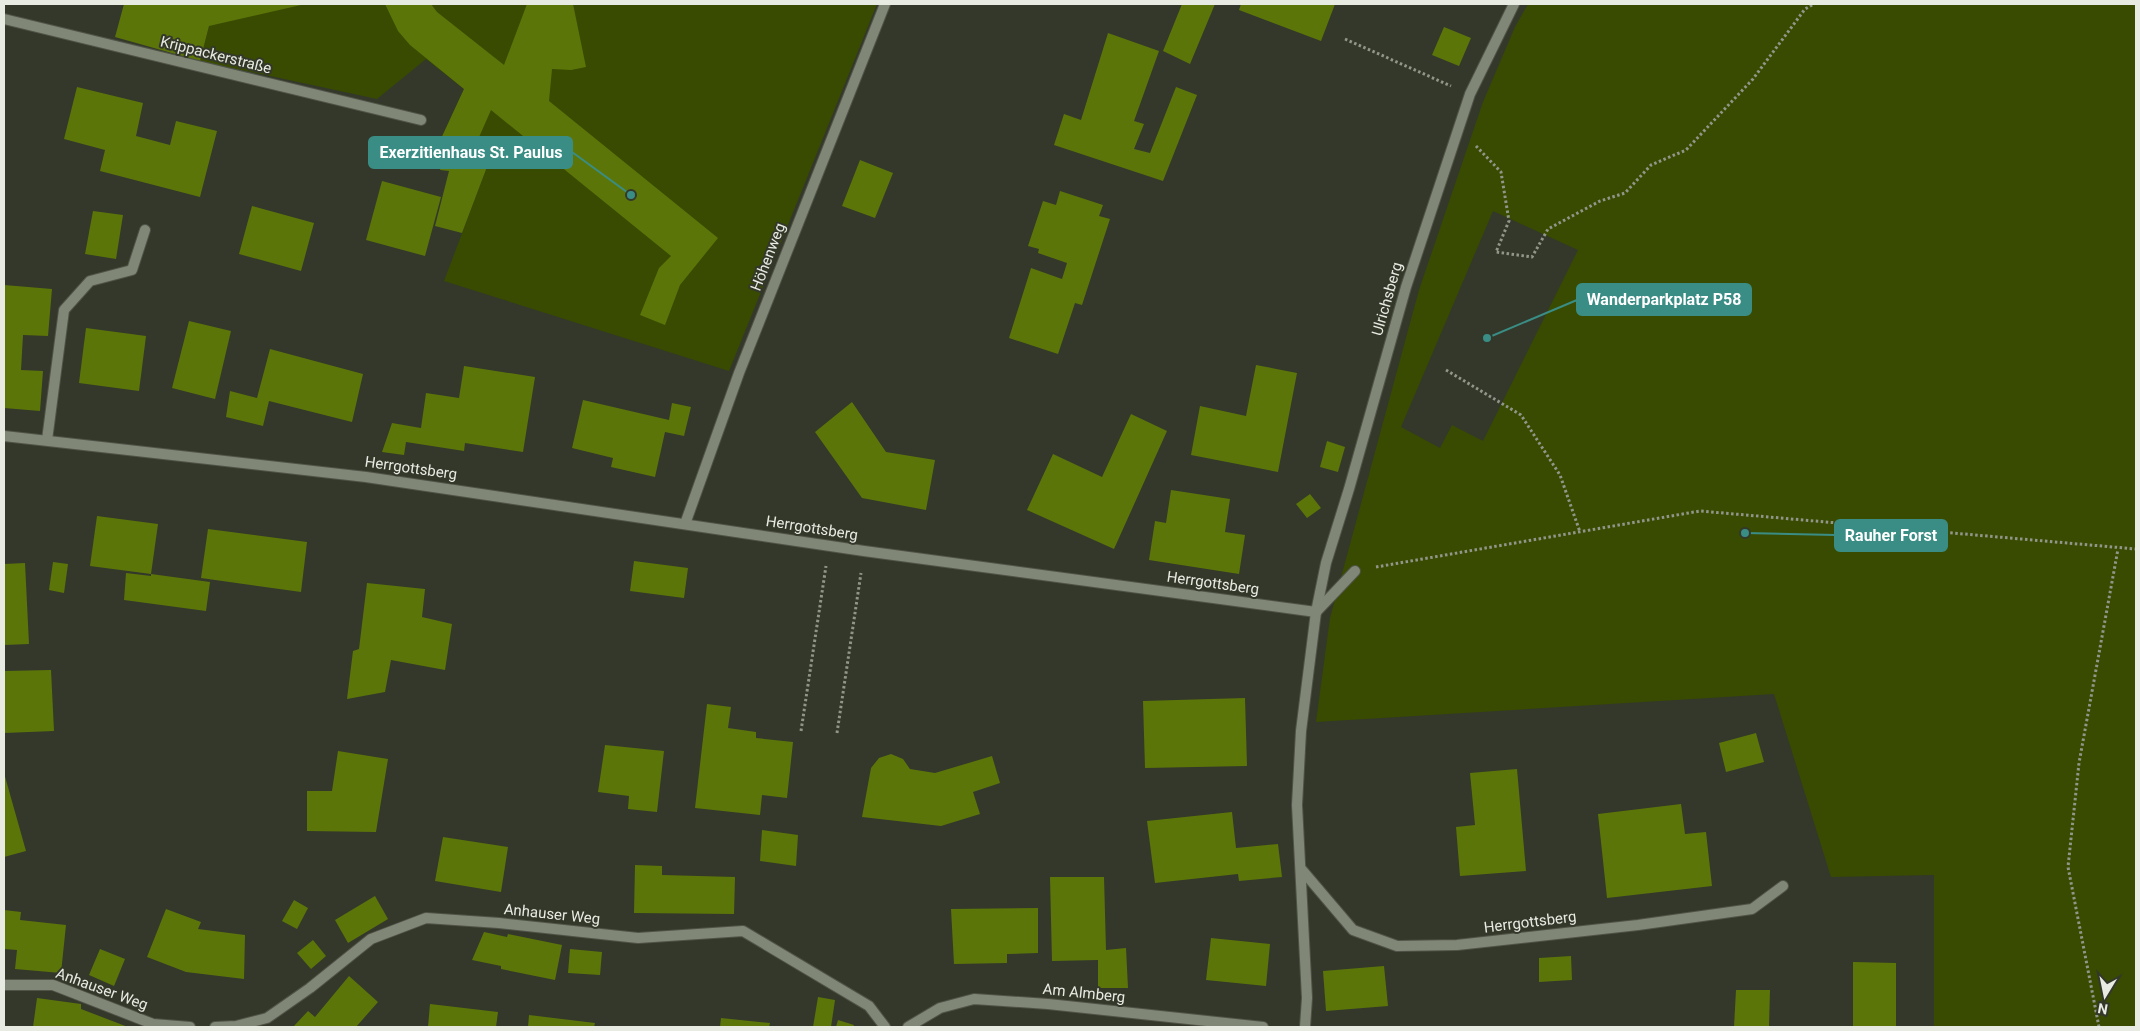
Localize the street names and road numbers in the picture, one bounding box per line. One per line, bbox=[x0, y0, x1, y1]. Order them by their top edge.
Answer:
street label: Krippackerstraße bbox=[159, 32, 274, 78]
street label: Höhenweg bbox=[747, 220, 789, 294]
street label: Ulrichsberg bbox=[1368, 260, 1406, 338]
street label: Herrgottsberg bbox=[364, 453, 458, 483]
street label: Herrgottsberg bbox=[765, 512, 859, 544]
street label: Herrgottsberg bbox=[1166, 568, 1260, 598]
street label: Anhauser Weg bbox=[503, 900, 601, 928]
street label: Herrgottsberg bbox=[1483, 907, 1577, 937]
street label: Anhauser Weg bbox=[53, 964, 151, 1014]
street label: Am Almberg bbox=[1042, 980, 1126, 1006]

